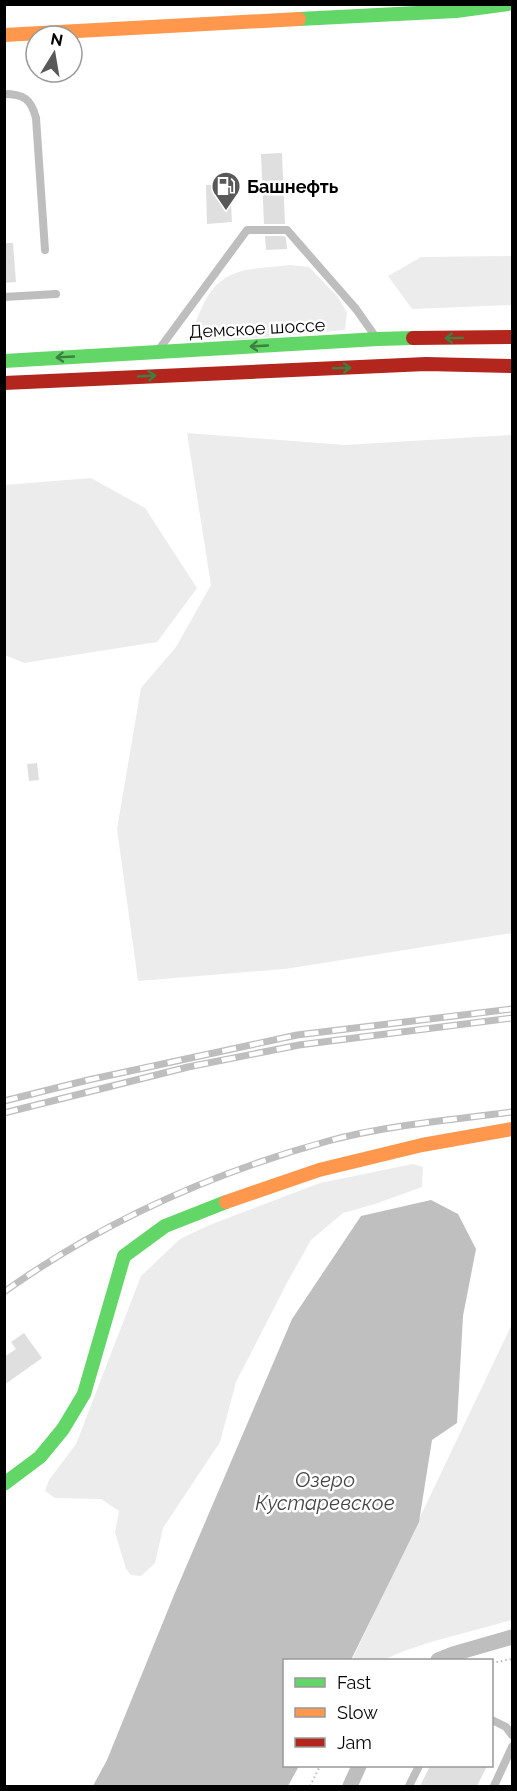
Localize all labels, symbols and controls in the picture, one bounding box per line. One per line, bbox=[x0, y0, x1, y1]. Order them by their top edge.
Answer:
north arrow bbox=[24, 24, 84, 84]
text: N bbox=[49, 29, 65, 50]
fuel station icon: Башнефть bbox=[210, 170, 242, 212]
place label: Башнефть bbox=[247, 176, 339, 197]
street label: Демское шоссе bbox=[188, 314, 326, 342]
one-way arrow bbox=[445, 332, 465, 344]
one-way arrow bbox=[250, 341, 270, 352]
one-way arrow bbox=[55, 352, 75, 363]
one-way arrow bbox=[331, 362, 351, 373]
one-way arrow bbox=[136, 370, 156, 381]
water label: Озеро Кустаревское bbox=[255, 1468, 395, 1515]
legend bbox=[283, 1659, 493, 1767]
text: Fast bbox=[337, 1672, 371, 1693]
text: Slow bbox=[337, 1702, 378, 1723]
text: Jam bbox=[337, 1732, 372, 1753]

